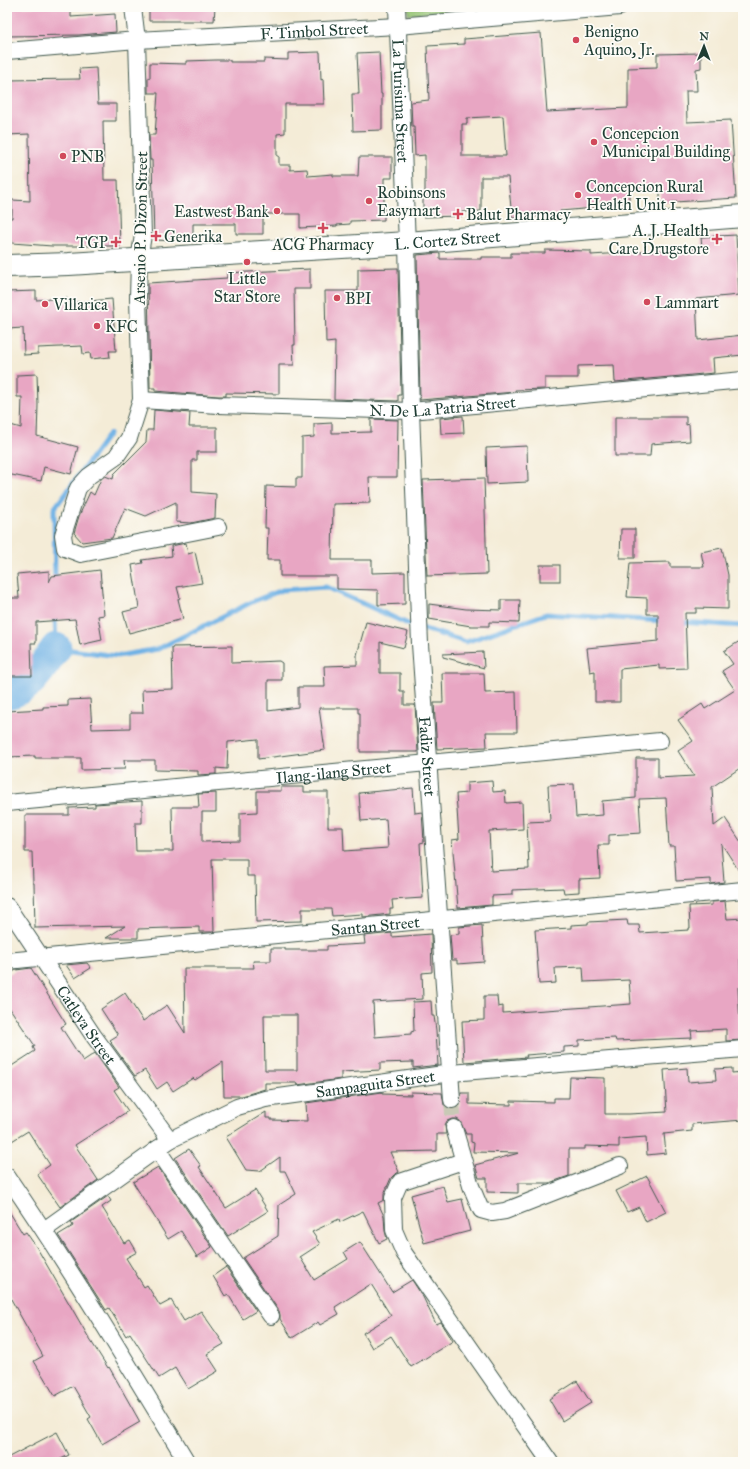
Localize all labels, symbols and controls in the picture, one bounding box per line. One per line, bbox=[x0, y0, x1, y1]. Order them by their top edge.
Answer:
street label: F. Timbol Street bbox=[260, 19, 369, 43]
place label: Benigno Aquino, Jr. bbox=[583, 22, 655, 60]
north arrow bbox=[684, 26, 724, 66]
text: N bbox=[699, 30, 710, 43]
marker: Benigno Aquino, Jr. bbox=[571, 35, 581, 45]
street label: La Purisima Street bbox=[388, 39, 413, 164]
place label: Concepcion Municipal Building bbox=[602, 124, 730, 162]
marker: Concepcion Municipal Building bbox=[589, 137, 599, 147]
place label: PNB bbox=[71, 147, 104, 166]
marker: PNB bbox=[58, 151, 68, 161]
street label: Arsenio P. Dizon Street bbox=[130, 151, 151, 306]
place label: Concepcion Rural Health Unit 1 bbox=[586, 177, 704, 214]
place label: Robinsons Easymart bbox=[377, 183, 446, 220]
marker: Concepcion Rural Health Unit 1 bbox=[573, 190, 583, 200]
marker: Robinsons Easymart bbox=[364, 196, 374, 206]
place label: Eastwest Bank bbox=[174, 202, 270, 221]
place label: Balut Pharmacy bbox=[466, 205, 571, 224]
marker: Eastwest Bank bbox=[272, 206, 282, 216]
marker: Balut Pharmacy bbox=[453, 209, 463, 219]
place label: A. J. Health Care Drugstore bbox=[608, 221, 709, 259]
marker: ACG Pharmacy bbox=[318, 223, 328, 233]
place label: Generika bbox=[164, 227, 223, 246]
street label: L. Cortez Street bbox=[393, 227, 501, 254]
marker: Generika bbox=[151, 231, 161, 241]
place label: TGP bbox=[76, 233, 108, 252]
marker: A. J. Health Care Drugstore bbox=[712, 234, 722, 244]
place label: ACG Pharmacy bbox=[271, 235, 374, 254]
marker: TGP bbox=[111, 237, 121, 247]
marker: Little Star Store bbox=[242, 257, 252, 267]
place label: Little Star Store bbox=[214, 269, 281, 306]
place label: BPI bbox=[345, 289, 372, 308]
marker: BPI bbox=[332, 293, 342, 303]
place label: Lammart bbox=[655, 293, 719, 312]
place label: Villarica bbox=[52, 295, 108, 314]
marker: Lammart bbox=[642, 297, 652, 307]
marker: Villarica bbox=[40, 299, 50, 309]
place label: KFC bbox=[105, 317, 138, 336]
marker: KFC bbox=[92, 321, 102, 331]
street label: N. De La Patria Street bbox=[369, 392, 517, 421]
street label: Fadiz Street bbox=[415, 716, 440, 797]
street label: Ilang-ilang Street bbox=[275, 758, 392, 787]
street label: Santan Street bbox=[330, 912, 421, 940]
street label: Catleya Street bbox=[53, 982, 120, 1068]
street label: Sampaguita Street bbox=[314, 1066, 437, 1102]

